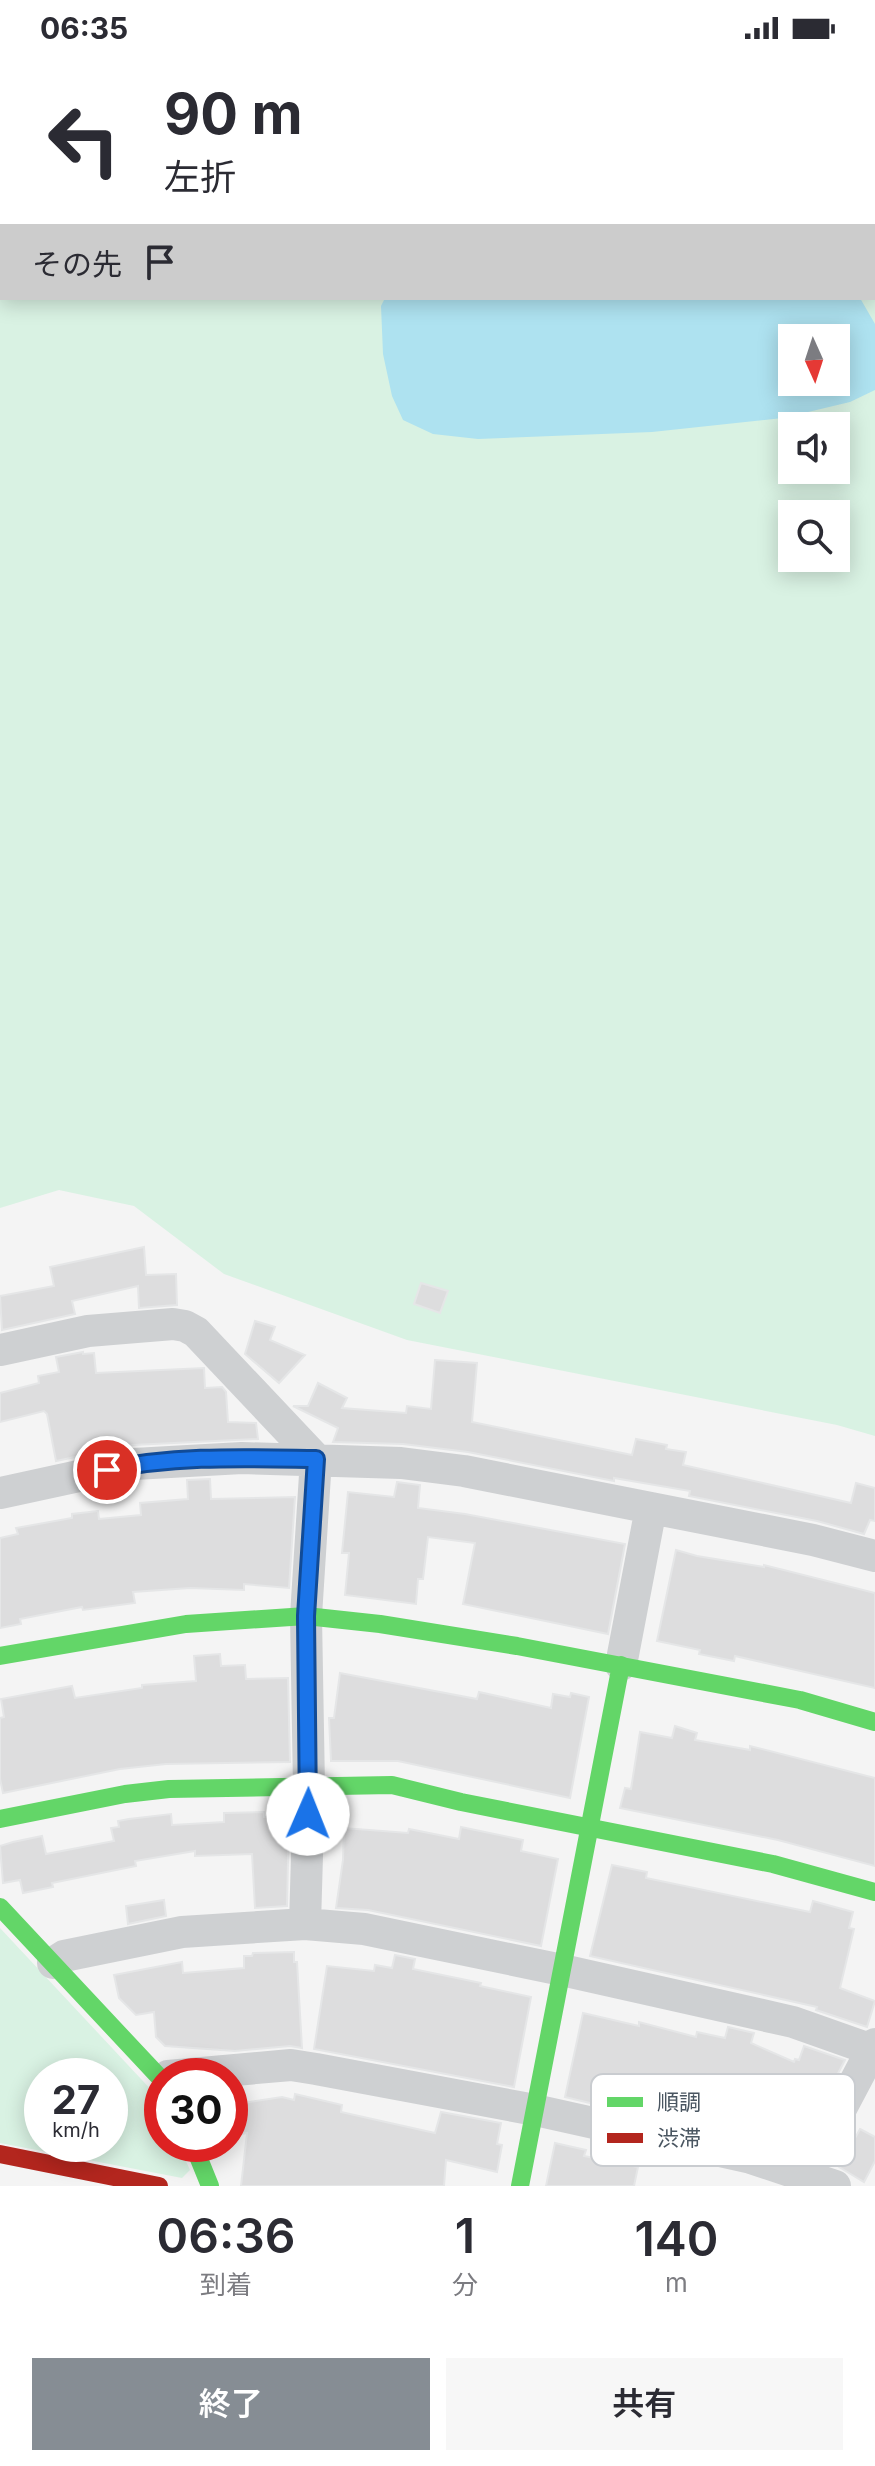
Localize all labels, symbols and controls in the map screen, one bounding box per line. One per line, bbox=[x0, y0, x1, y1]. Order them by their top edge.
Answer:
text: 06:35 bbox=[40, 10, 128, 46]
text: 90 m bbox=[164, 80, 303, 148]
icon: left bbox=[32, 88, 136, 192]
text: 左折 bbox=[164, 155, 236, 199]
icon: arrive bbox=[138, 240, 182, 284]
text: その先 bbox=[32, 246, 122, 282]
north arrow bbox=[778, 324, 850, 396]
map controls bbox=[778, 324, 850, 572]
button: sound bbox=[778, 412, 850, 484]
button: search bbox=[778, 500, 850, 572]
pin bbox=[73, 1436, 141, 1504]
icon: arrive bbox=[85, 1448, 129, 1492]
position arrow bbox=[266, 1772, 350, 1856]
speed limit sign: 30 bbox=[144, 2058, 248, 2162]
legend bbox=[591, 2074, 855, 2166]
text: 27 bbox=[52, 2075, 100, 2124]
text: 順調 bbox=[657, 2089, 701, 2115]
text: km/h bbox=[52, 2118, 100, 2142]
text: 渋滞 bbox=[657, 2125, 701, 2151]
text: 06:36 bbox=[157, 2206, 295, 2265]
text: 1 bbox=[455, 2206, 475, 2265]
text: 140 bbox=[635, 2209, 718, 2268]
text: m bbox=[665, 2267, 688, 2298]
text: 到着 bbox=[200, 2269, 252, 2300]
text: 分 bbox=[452, 2269, 478, 2300]
button: 終了 bbox=[32, 2358, 430, 2450]
button: 共有 bbox=[446, 2358, 843, 2450]

